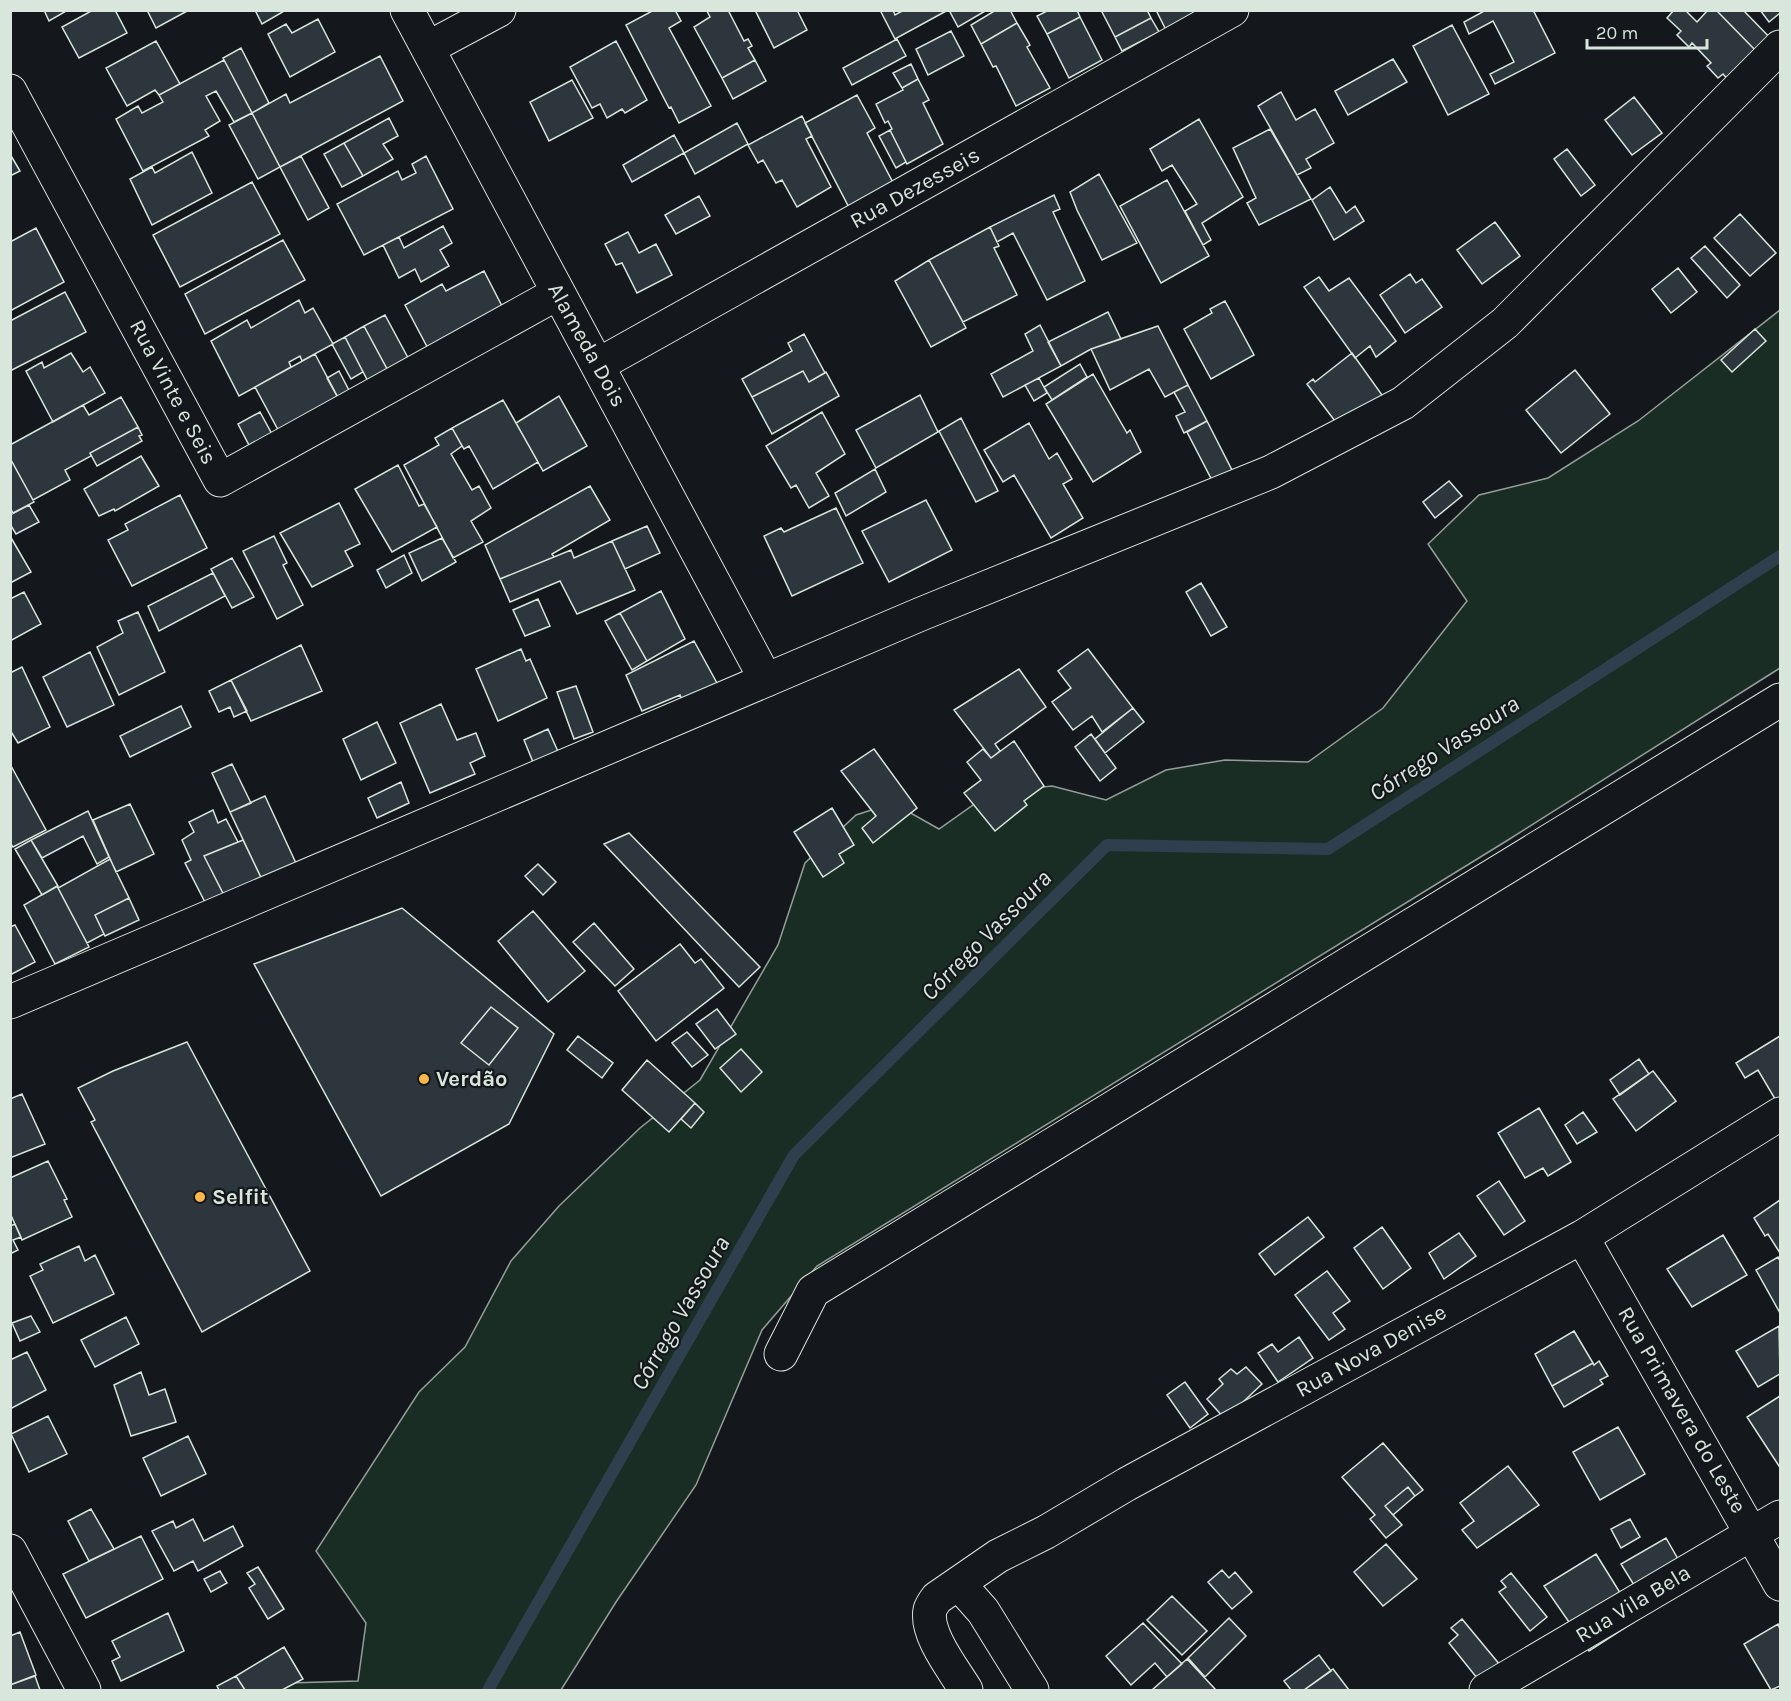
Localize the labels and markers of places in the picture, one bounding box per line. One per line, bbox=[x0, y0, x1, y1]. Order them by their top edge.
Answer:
place label: Verdão bbox=[436, 1066, 508, 1092]
marker: Verdão bbox=[417, 1072, 431, 1086]
place label: Selfit bbox=[212, 1184, 269, 1210]
marker: Selfit bbox=[193, 1190, 207, 1204]

